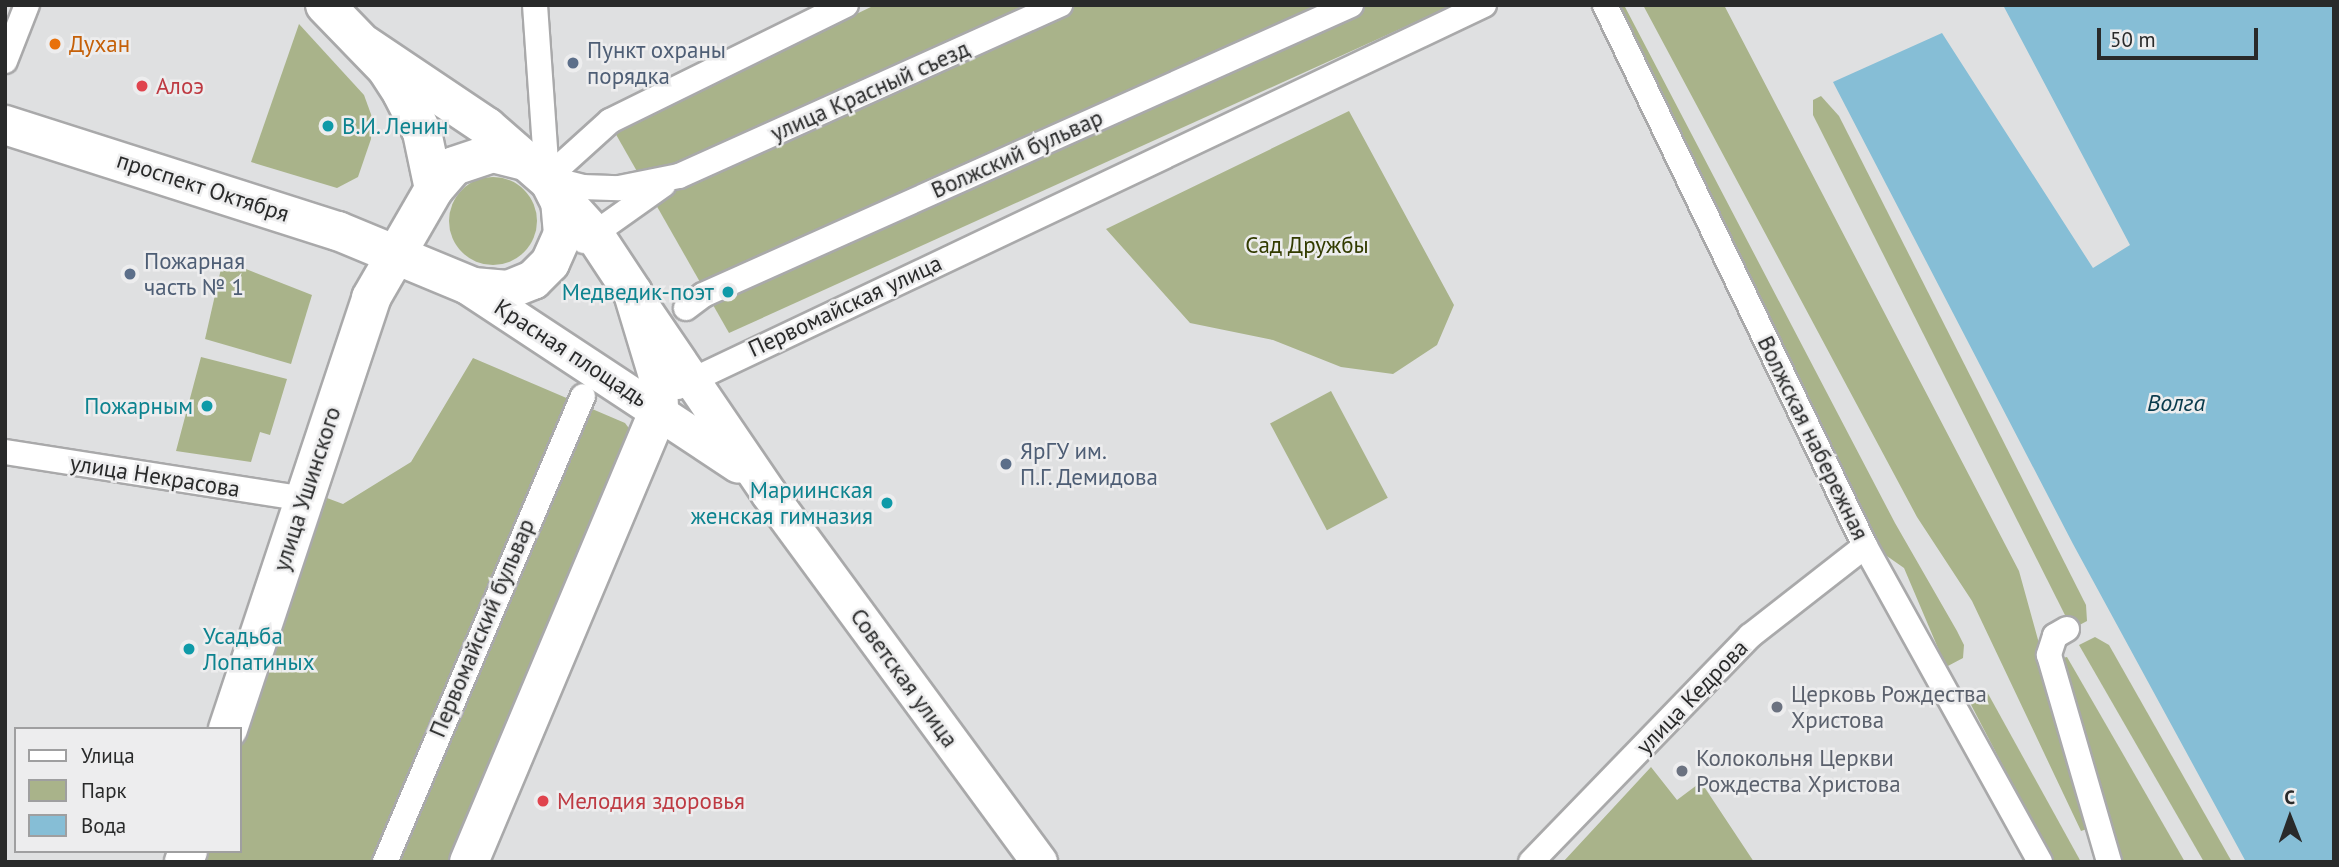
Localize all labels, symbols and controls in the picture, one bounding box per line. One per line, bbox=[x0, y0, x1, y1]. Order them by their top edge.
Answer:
scale bar bbox=[2101, 14, 2262, 58]
text: 50 m bbox=[2110, 26, 2156, 53]
place label: Духан bbox=[69, 30, 130, 58]
street label: улица Красный съезд bbox=[766, 35, 974, 147]
marker: Духан bbox=[47, 36, 63, 52]
place label: Пункт охраны порядка bbox=[587, 36, 727, 90]
marker: Пункт охраны порядка bbox=[565, 55, 581, 71]
place label: Алоэ bbox=[156, 72, 204, 100]
marker: Алоэ bbox=[134, 78, 150, 94]
street label: Волжский бульвар bbox=[927, 104, 1107, 204]
place label: В.И. Ленин bbox=[342, 112, 451, 140]
marker: В.И. Ленин bbox=[320, 118, 336, 134]
street label: проспект Октября bbox=[113, 146, 293, 228]
park label: Сад Дружбы bbox=[1245, 231, 1369, 259]
place label: Пожарная часть № 1 bbox=[144, 247, 245, 301]
street label: Первомайская улица bbox=[744, 249, 946, 363]
marker: Пожарная часть № 1 bbox=[122, 266, 138, 282]
place label: Медведик-поэт bbox=[562, 278, 714, 306]
marker: Медведик-поэт bbox=[720, 284, 736, 300]
street label: Красная площадь bbox=[489, 293, 653, 413]
street label: Волжская набережная bbox=[1752, 331, 1874, 545]
water label: Волга bbox=[2147, 389, 2205, 417]
place label: Пожарным bbox=[84, 392, 193, 420]
marker: Пожарным bbox=[199, 398, 215, 414]
street label: улица Ушинского bbox=[267, 403, 347, 575]
place label: ЯрГУ им. П.Г. Демидова bbox=[1020, 437, 1160, 491]
street label: улица Некрасова bbox=[68, 449, 242, 503]
marker: ЯрГУ им. П.Г. Демидова bbox=[998, 456, 1014, 472]
place label: Мариинская женская гимназия bbox=[691, 476, 873, 530]
marker: Мариинская женская гимназия bbox=[879, 495, 895, 511]
street label: Первомайский бульвар bbox=[423, 515, 541, 741]
street label: Советская улица bbox=[844, 603, 964, 753]
place label: Усадьба Лопатиных bbox=[203, 622, 315, 676]
street label: улица Кедрова bbox=[1630, 634, 1754, 760]
marker: Усадьба Лопатиных bbox=[181, 641, 197, 657]
place label: Церковь Рождества Христова bbox=[1791, 680, 1988, 734]
marker: Церковь Рождества Христова bbox=[1769, 699, 1785, 715]
legend bbox=[14, 727, 242, 853]
text: Улица bbox=[81, 742, 135, 769]
place label: Колокольня Церкви Рождества Христова bbox=[1696, 744, 1901, 798]
marker: Колокольня Церкви Рождества Христова bbox=[1674, 763, 1690, 779]
text: Парк bbox=[81, 777, 127, 804]
north arrow bbox=[2255, 783, 2325, 853]
text: С bbox=[2284, 785, 2295, 809]
place label: Мелодия здоровья bbox=[557, 787, 745, 815]
marker: Мелодия здоровья bbox=[535, 793, 551, 809]
text: Вода bbox=[81, 812, 126, 839]

